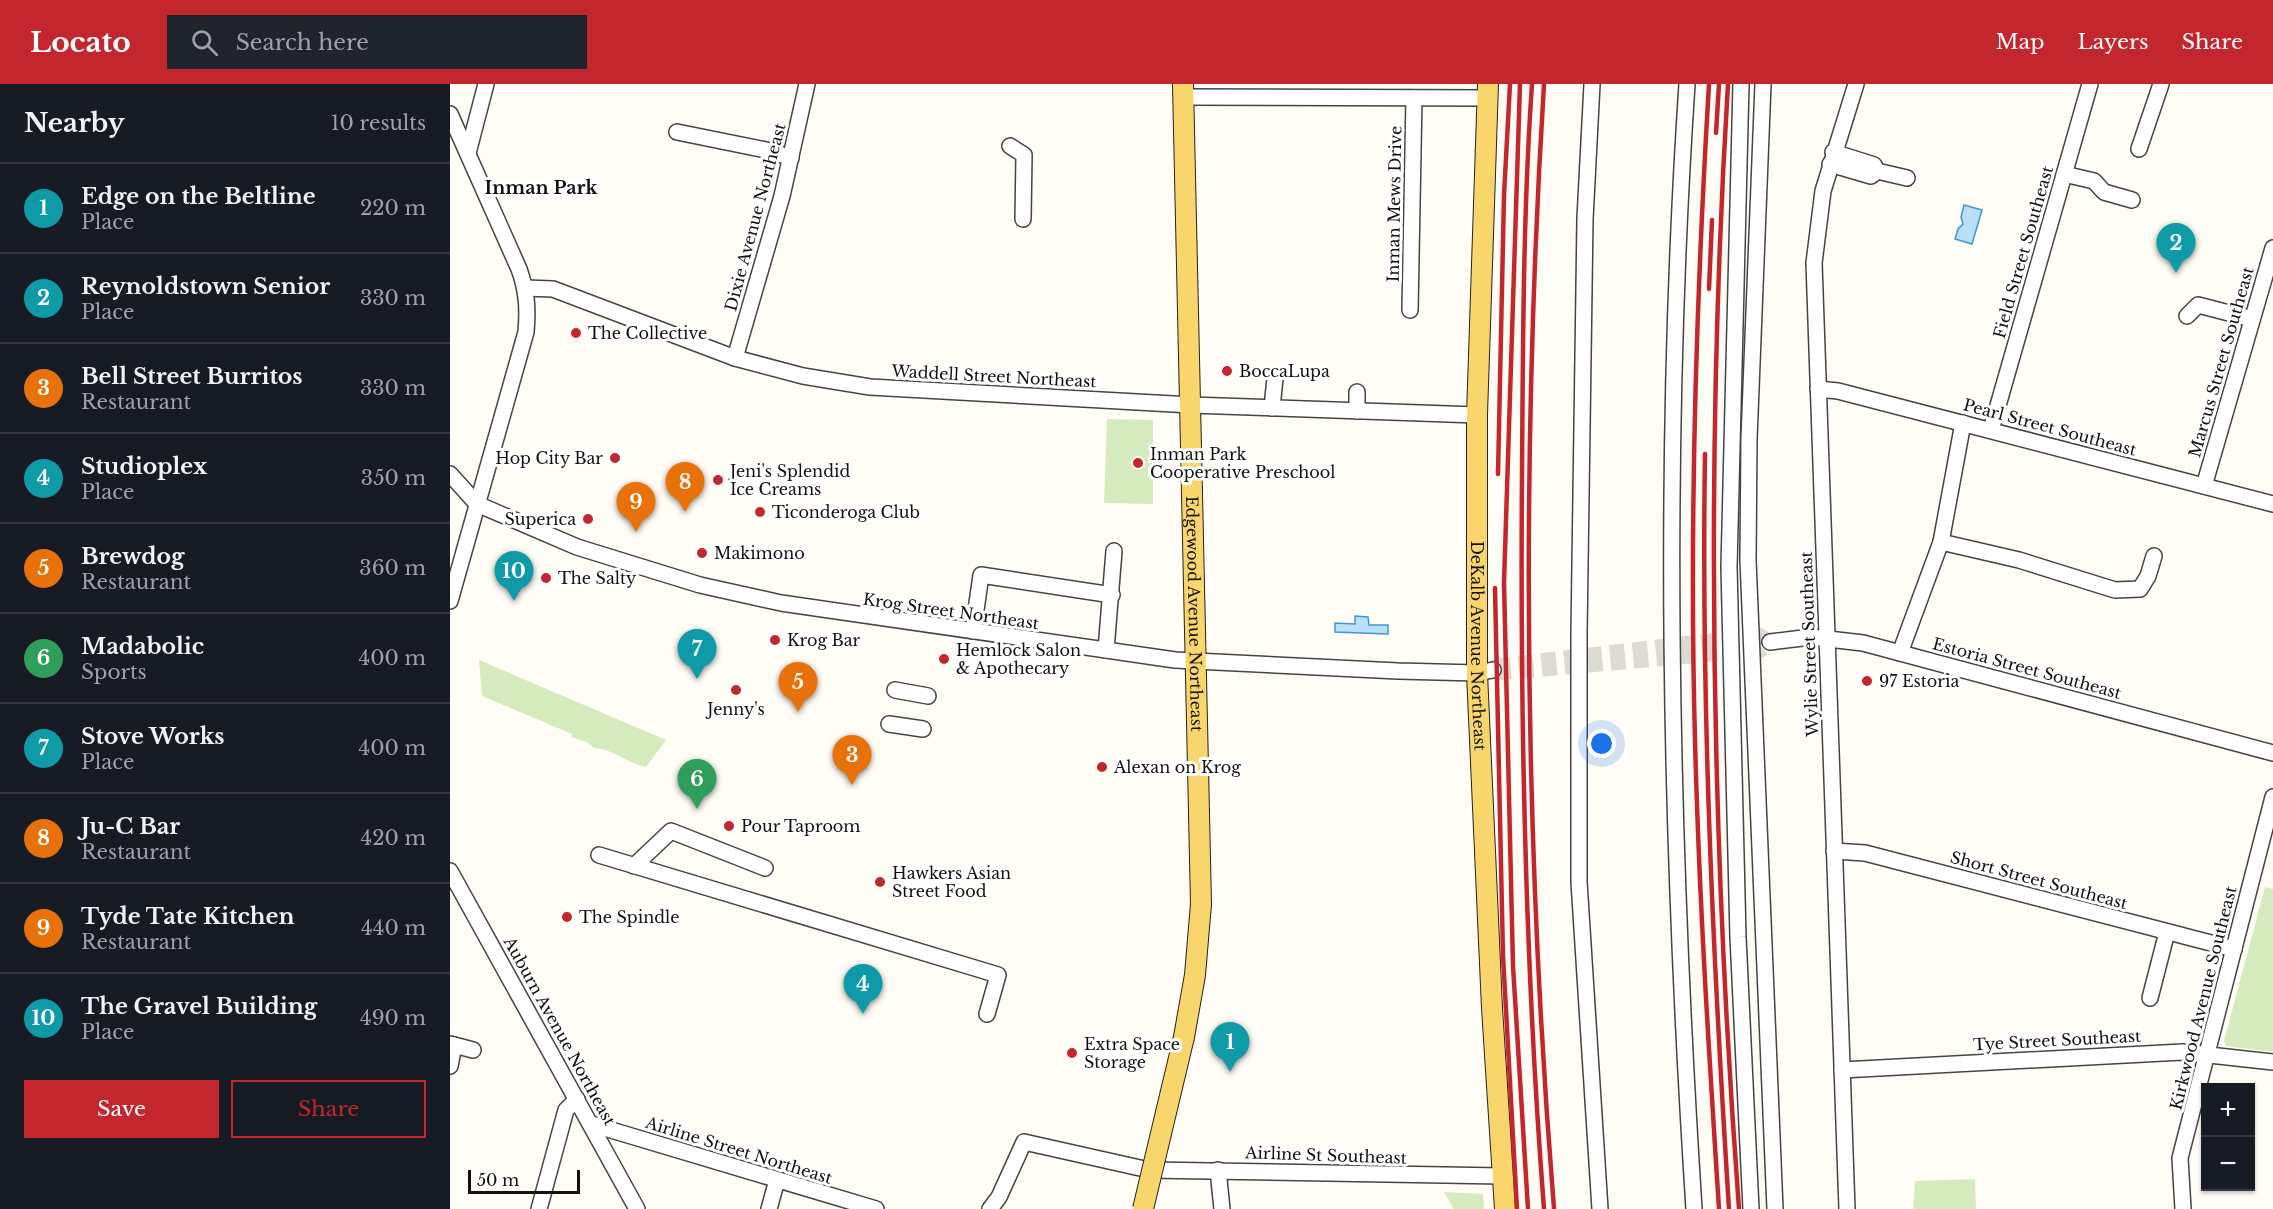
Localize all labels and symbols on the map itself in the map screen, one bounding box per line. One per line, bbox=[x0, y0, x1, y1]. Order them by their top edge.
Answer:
street label: Dixie Avenue Northeast bbox=[720, 121, 790, 313]
street label: Inman Mews Drive bbox=[1383, 126, 1405, 282]
street label: Field Street Southeast bbox=[1989, 163, 2057, 341]
district label: Inman Park bbox=[485, 177, 598, 199]
pin: 2 bbox=[2156, 224, 2196, 273]
street label: Marcus Street Southeast bbox=[2184, 264, 2258, 460]
place label: The Collective bbox=[588, 323, 707, 343]
marker: The Collective bbox=[569, 326, 583, 340]
street label: Waddell Street Northeast bbox=[890, 361, 1097, 391]
place label: BoccaLupa bbox=[1239, 361, 1330, 381]
marker: BoccaLupa bbox=[1220, 364, 1234, 378]
street label: Pearl Street Southeast bbox=[1961, 394, 2139, 460]
place label: Inman Park Cooperative Preschool bbox=[1150, 444, 1335, 482]
place label: Hop City Bar bbox=[495, 448, 603, 468]
marker: Hop City Bar bbox=[608, 451, 622, 465]
marker: Inman Park Cooperative Preschool bbox=[1131, 456, 1145, 470]
place label: Jeni's Splendid Ice Creams bbox=[728, 461, 850, 499]
pin: 8 bbox=[666, 462, 704, 512]
marker: Jeni's Splendid Ice Creams bbox=[711, 473, 725, 487]
pin: 9 bbox=[616, 482, 656, 532]
street label: Edgewood Avenue Northeast bbox=[1182, 496, 1207, 732]
place label: Ticonderoga Club bbox=[772, 502, 920, 522]
marker: Ticonderoga Club bbox=[753, 505, 767, 519]
place label: Superica bbox=[504, 509, 576, 529]
marker: Superica bbox=[581, 512, 595, 526]
street label: DeKalb Avenue Northeast bbox=[1467, 541, 1490, 751]
place label: Makimono bbox=[714, 543, 805, 563]
marker: Makimono bbox=[695, 546, 709, 560]
street label: Wylie Street Southeast bbox=[1796, 551, 1822, 738]
pin: 10 bbox=[494, 552, 534, 601]
place label: The Salty bbox=[558, 568, 637, 588]
marker: The Salty bbox=[539, 571, 553, 585]
street label: Krog Street Northeast bbox=[862, 589, 1040, 633]
pin: 7 bbox=[678, 630, 716, 679]
place label: Krog Bar bbox=[787, 630, 861, 650]
marker: Krog Bar bbox=[768, 633, 782, 647]
street label: Estoria Street Southeast bbox=[1931, 633, 2123, 703]
place label: Hemlock Salon & Apothecary bbox=[956, 640, 1081, 678]
marker: Hemlock Salon & Apothecary bbox=[937, 652, 951, 666]
pin: 5 bbox=[778, 662, 818, 712]
place label: 97 Estoria bbox=[1879, 671, 1959, 691]
marker: 97 Estoria bbox=[1860, 674, 1874, 688]
marker: Jenny's bbox=[729, 683, 743, 697]
place label: Jenny's bbox=[705, 699, 765, 719]
your location bbox=[1587, 729, 1616, 758]
pin: 3 bbox=[832, 736, 872, 785]
place label: Alexan on Krog bbox=[1113, 757, 1241, 777]
pin: 6 bbox=[678, 760, 716, 809]
marker: Alexan on Krog bbox=[1095, 760, 1109, 774]
place label: Pour Taproom bbox=[741, 816, 860, 836]
marker: Pour Taproom bbox=[722, 819, 736, 833]
street label: Short Street Southeast bbox=[1948, 847, 2130, 913]
place label: Hawkers Asian Street Food bbox=[892, 863, 1011, 901]
marker: Hawkers Asian Street Food bbox=[873, 875, 887, 889]
street label: Kirkwood Avenue Southeast bbox=[2165, 884, 2241, 1112]
place label: The Spindle bbox=[579, 907, 679, 927]
marker: The Spindle bbox=[560, 910, 574, 924]
street label: Auburn Avenue Northeast bbox=[499, 932, 620, 1129]
pin: 4 bbox=[844, 964, 882, 1014]
pin: 1 bbox=[1210, 1022, 1250, 1072]
street label: Tye Street Southeast bbox=[1973, 1026, 2141, 1054]
place label: Extra Space Storage bbox=[1084, 1034, 1180, 1072]
marker: Extra Space Storage bbox=[1065, 1046, 1079, 1060]
street label: Airline Street Northeast bbox=[642, 1112, 835, 1188]
street label: Airline St Southeast bbox=[1244, 1142, 1407, 1168]
scale bar bbox=[468, 1167, 580, 1194]

